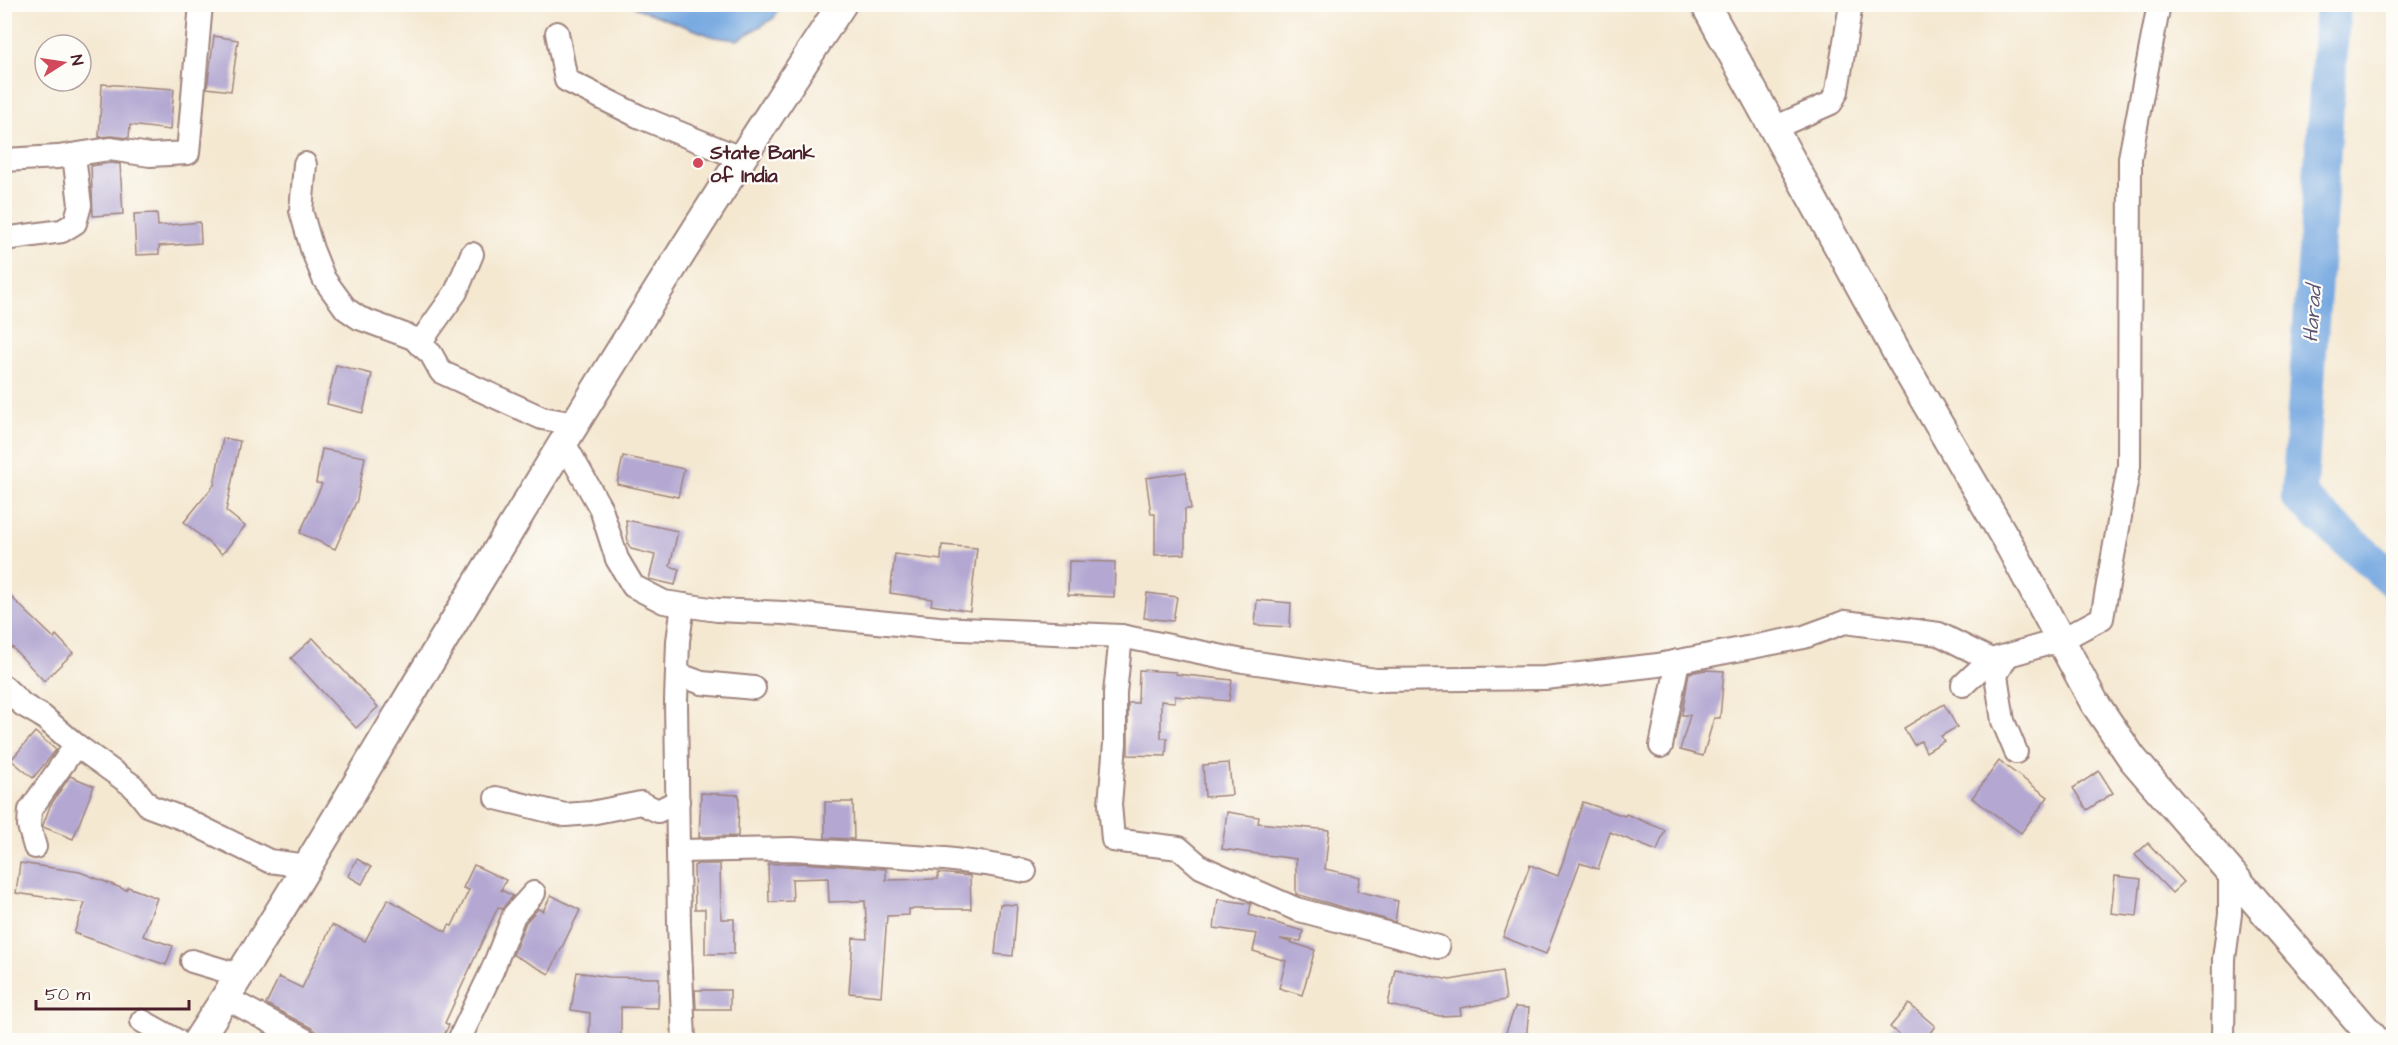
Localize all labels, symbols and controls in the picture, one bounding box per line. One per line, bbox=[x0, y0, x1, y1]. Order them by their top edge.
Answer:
north arrow bbox=[33, 33, 93, 93]
text: N bbox=[65, 53, 88, 67]
place label: State Bank of India bbox=[709, 139, 815, 190]
marker: State Bank of India bbox=[691, 156, 705, 170]
water label: Harad bbox=[2296, 281, 2329, 343]
scale bar bbox=[36, 973, 189, 1011]
text: 50 m bbox=[45, 982, 90, 1007]

